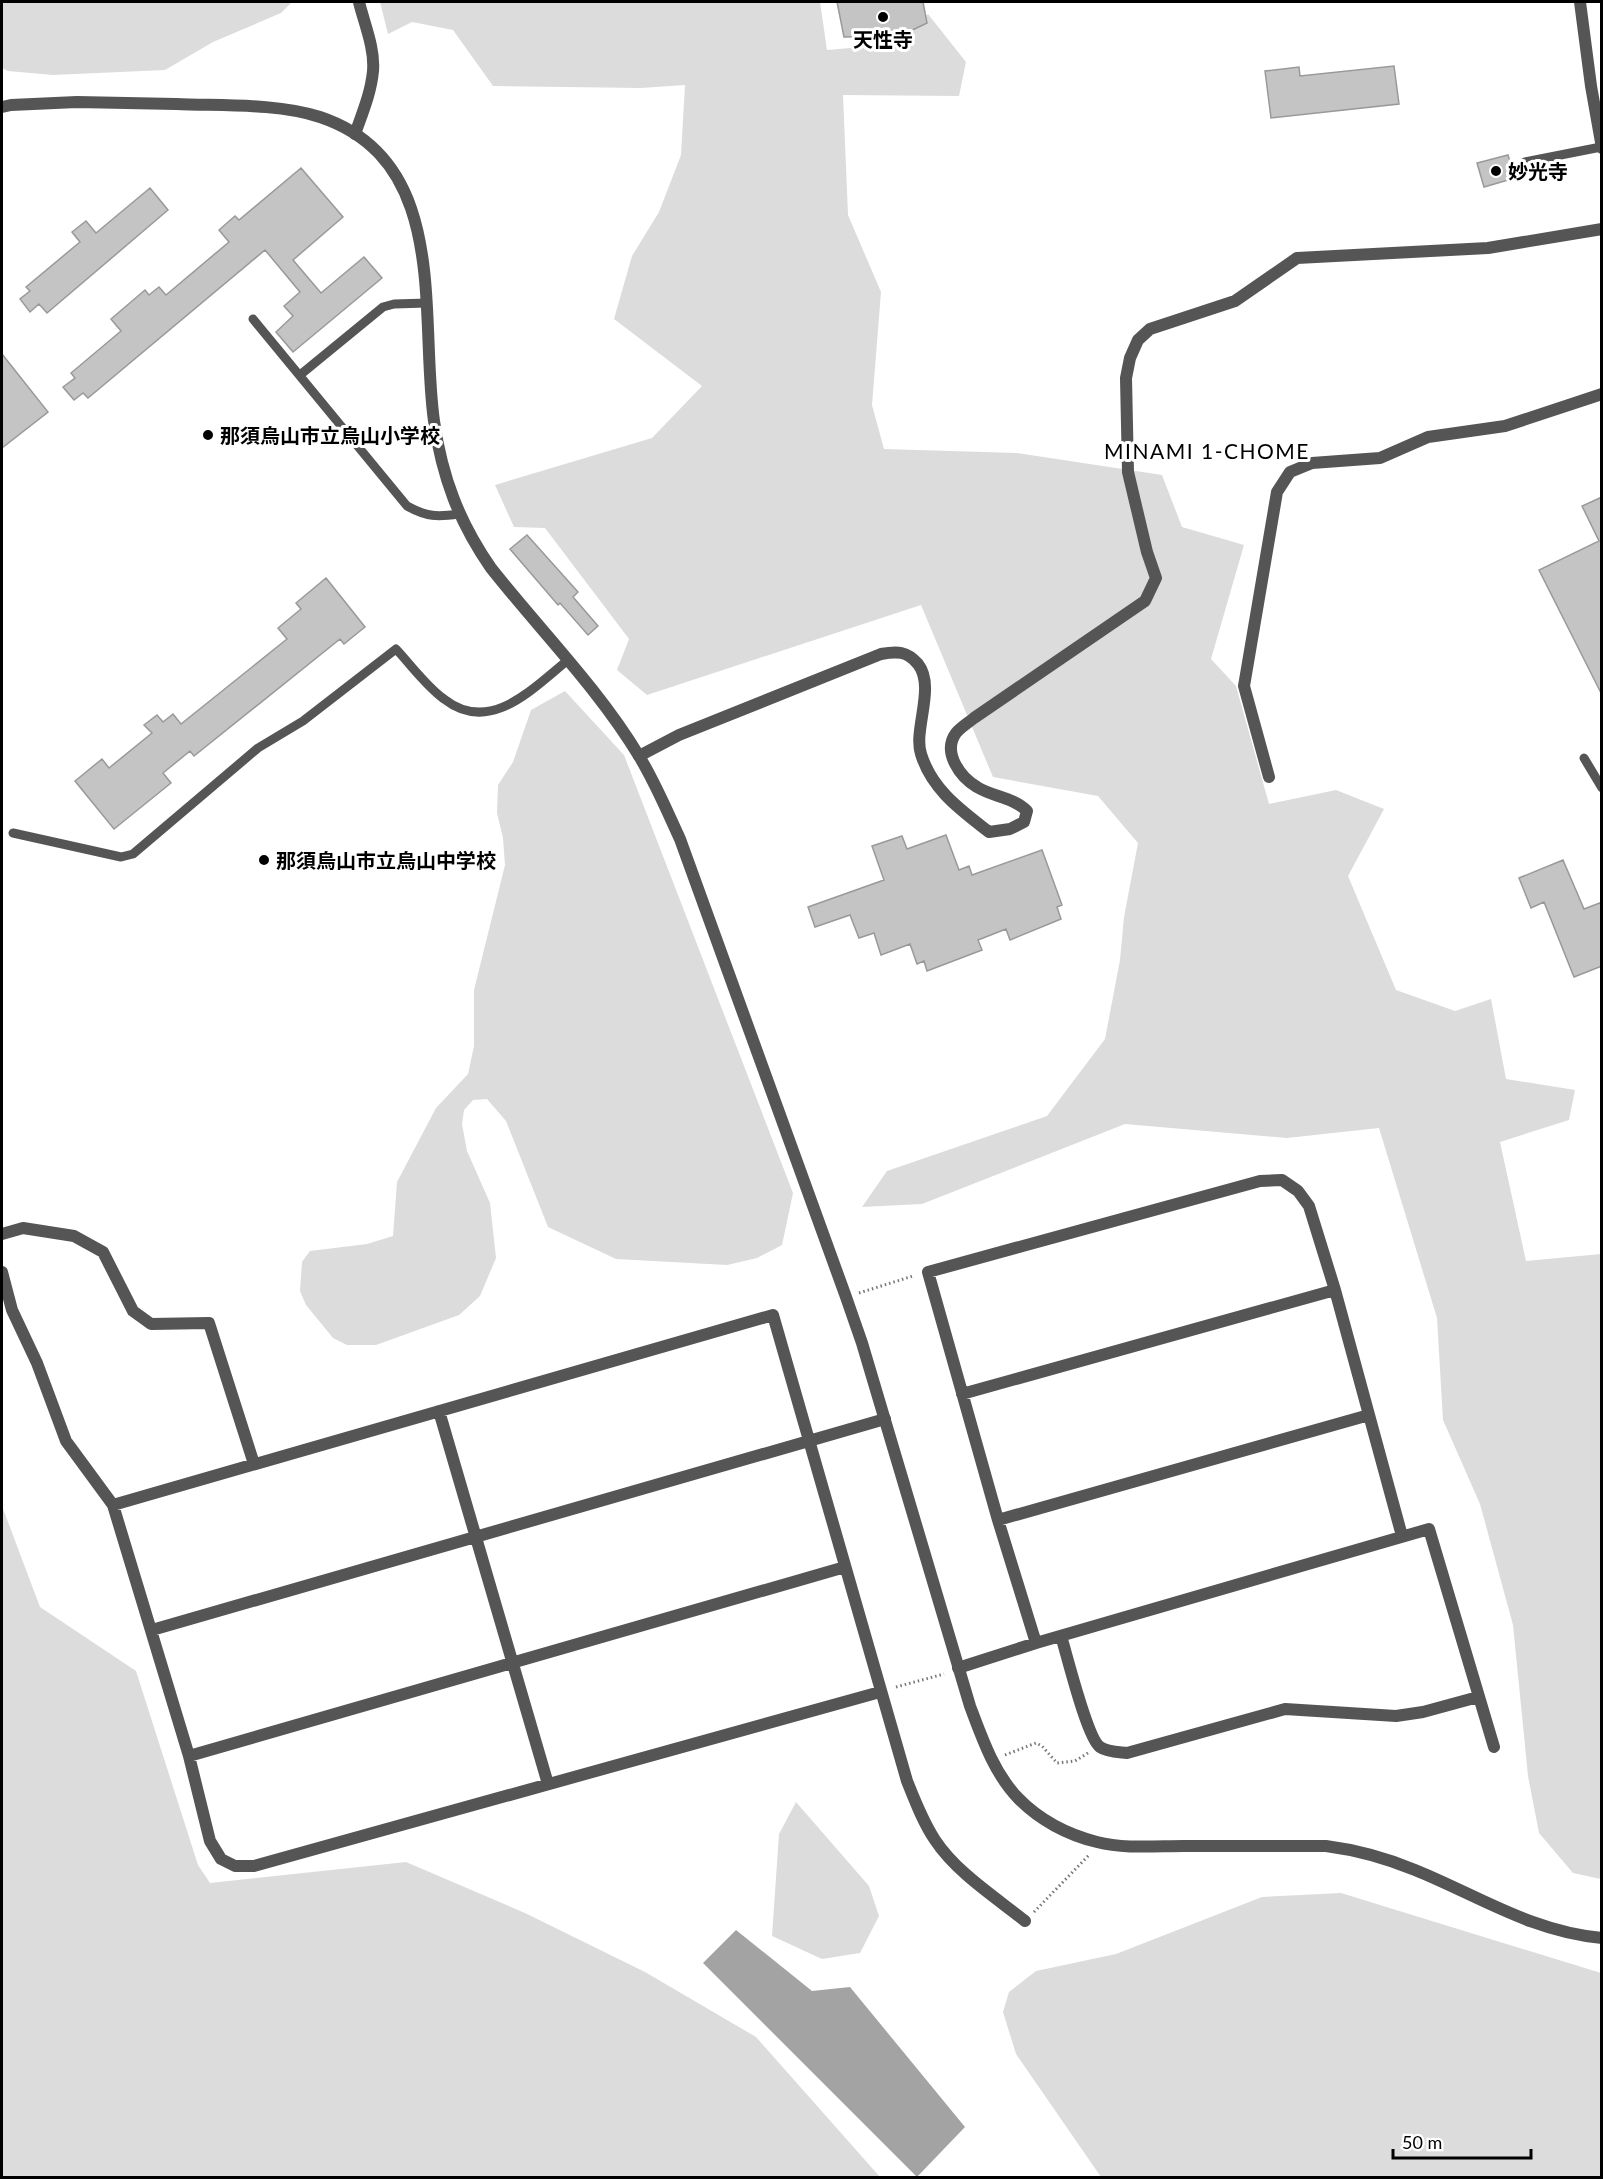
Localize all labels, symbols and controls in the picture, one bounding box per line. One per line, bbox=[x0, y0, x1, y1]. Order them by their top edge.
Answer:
marker: 天性寺 bbox=[876, 10, 890, 24]
place label: 天性寺 bbox=[853, 27, 913, 51]
place label: 妙光寺 bbox=[1508, 159, 1568, 183]
marker: 妙光寺 bbox=[1489, 164, 1503, 178]
place label: 那須烏山市立烏山小学校 bbox=[220, 423, 440, 447]
marker: 那須烏山市立烏山小学校 bbox=[201, 428, 215, 442]
district label: MINAMI 1-CHOME bbox=[1104, 438, 1310, 463]
place label: 那須烏山市立烏山中学校 bbox=[276, 848, 496, 872]
marker: 那須烏山市立烏山中学校 bbox=[257, 853, 271, 867]
scale bar bbox=[1393, 2122, 1531, 2160]
text: 50 m bbox=[1402, 2131, 1442, 2153]

